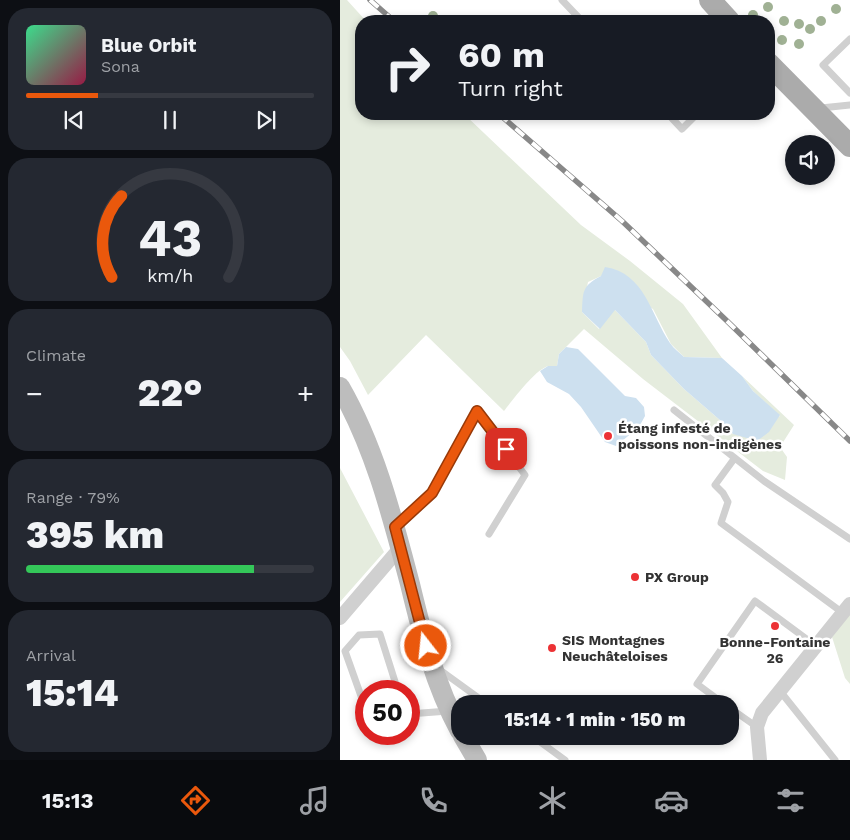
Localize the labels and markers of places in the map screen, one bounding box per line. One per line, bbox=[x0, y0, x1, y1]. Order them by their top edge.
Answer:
place label: Étang infesté de poissons non-indigènes bbox=[618, 420, 782, 452]
pin bbox=[485, 428, 527, 470]
marker: Étang infesté de poissons non-indigènes bbox=[602, 430, 614, 442]
place label: PX Group bbox=[645, 569, 709, 585]
marker: PX Group bbox=[629, 571, 641, 583]
marker: Bonne-Fontaine 26 bbox=[769, 620, 781, 632]
place label: SIS Montagnes Neuchâteloises bbox=[562, 632, 668, 664]
place label: Bonne-Fontaine 26 bbox=[720, 634, 830, 666]
marker: SIS Montagnes Neuchâteloises bbox=[546, 642, 558, 654]

